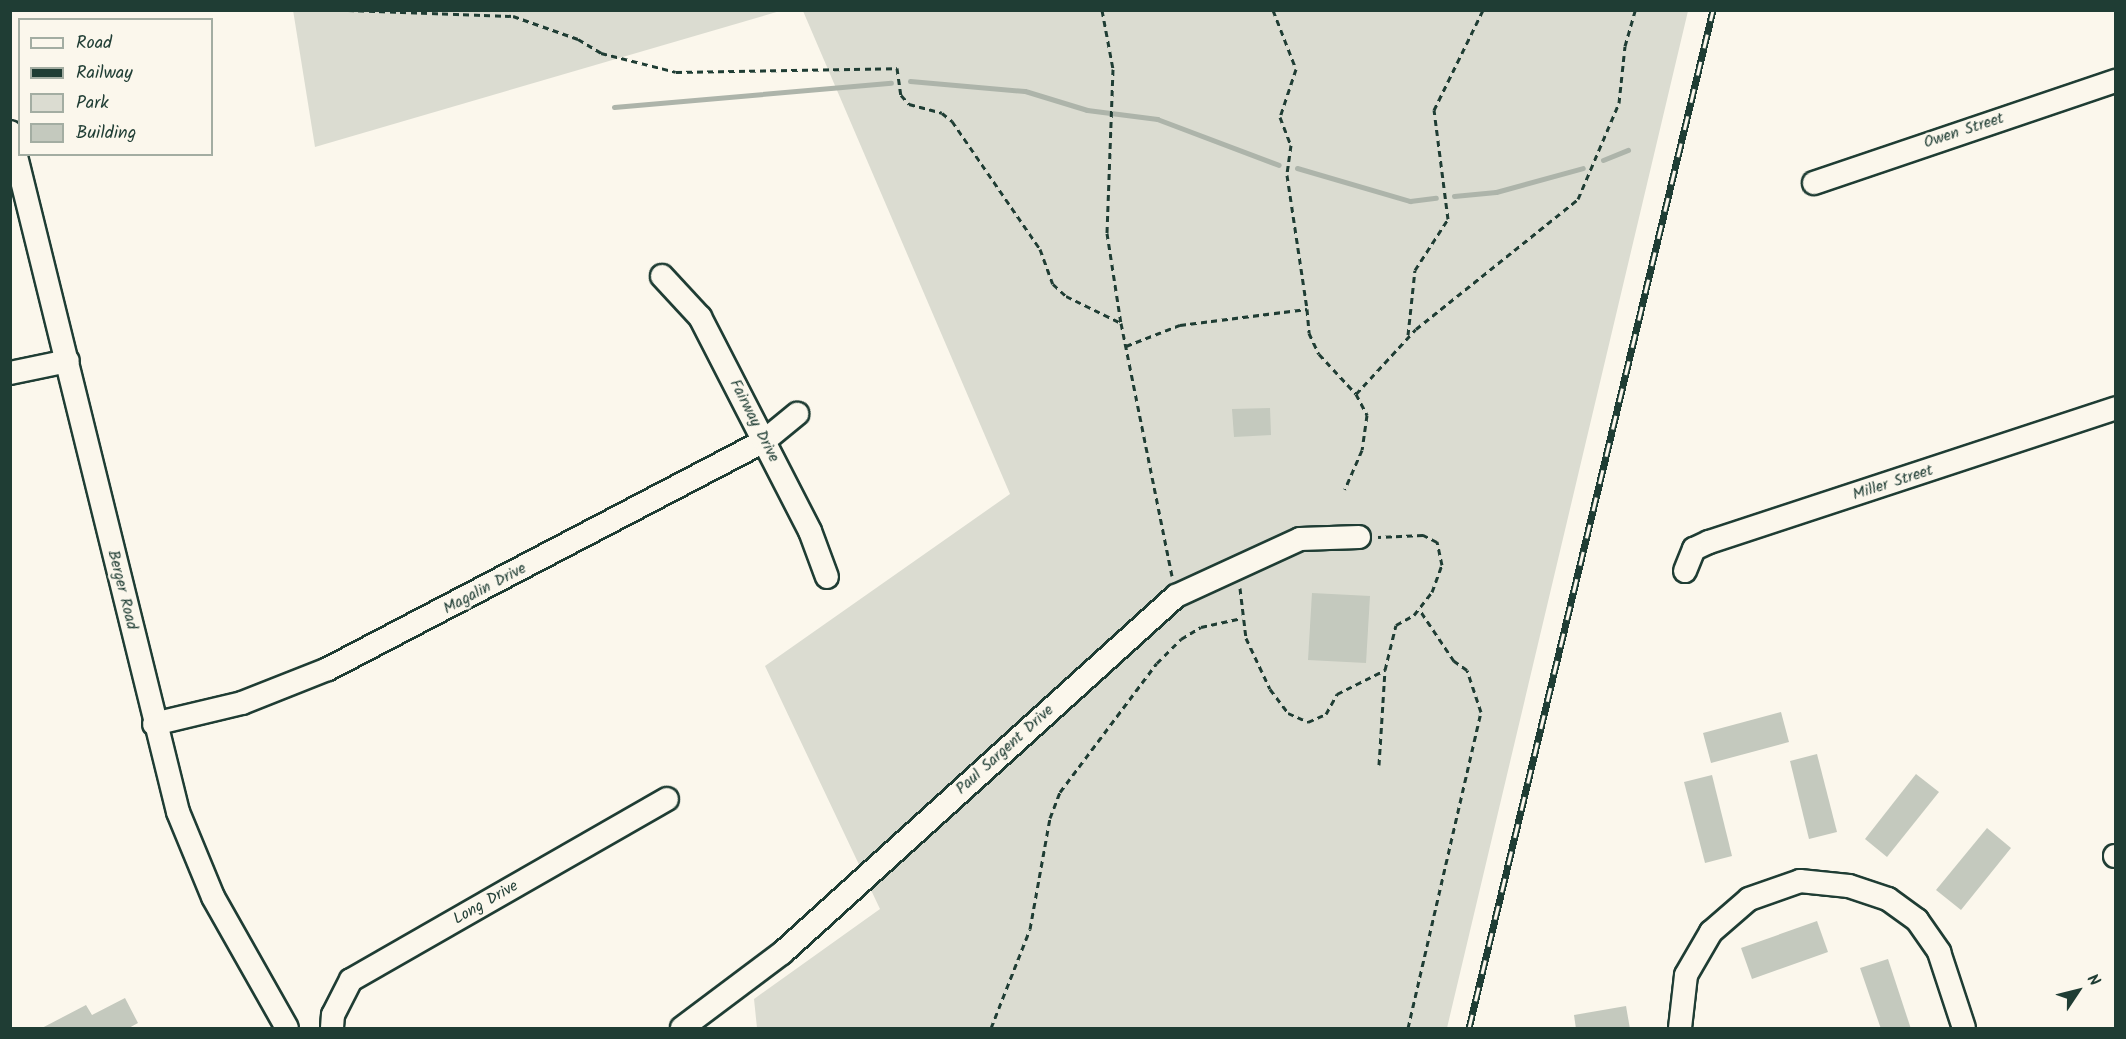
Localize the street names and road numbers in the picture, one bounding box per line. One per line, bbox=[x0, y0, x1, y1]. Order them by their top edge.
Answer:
street label: Owen Street bbox=[1921, 109, 2007, 153]
street label: Fairway Drive bbox=[725, 376, 783, 466]
street label: Miller Street bbox=[1850, 461, 1936, 505]
street label: Berger Road bbox=[103, 548, 141, 632]
street label: Magalin Drive bbox=[440, 559, 530, 619]
street label: Paul Sargent Drive bbox=[952, 701, 1058, 799]
street label: Long Drive bbox=[450, 877, 522, 929]

